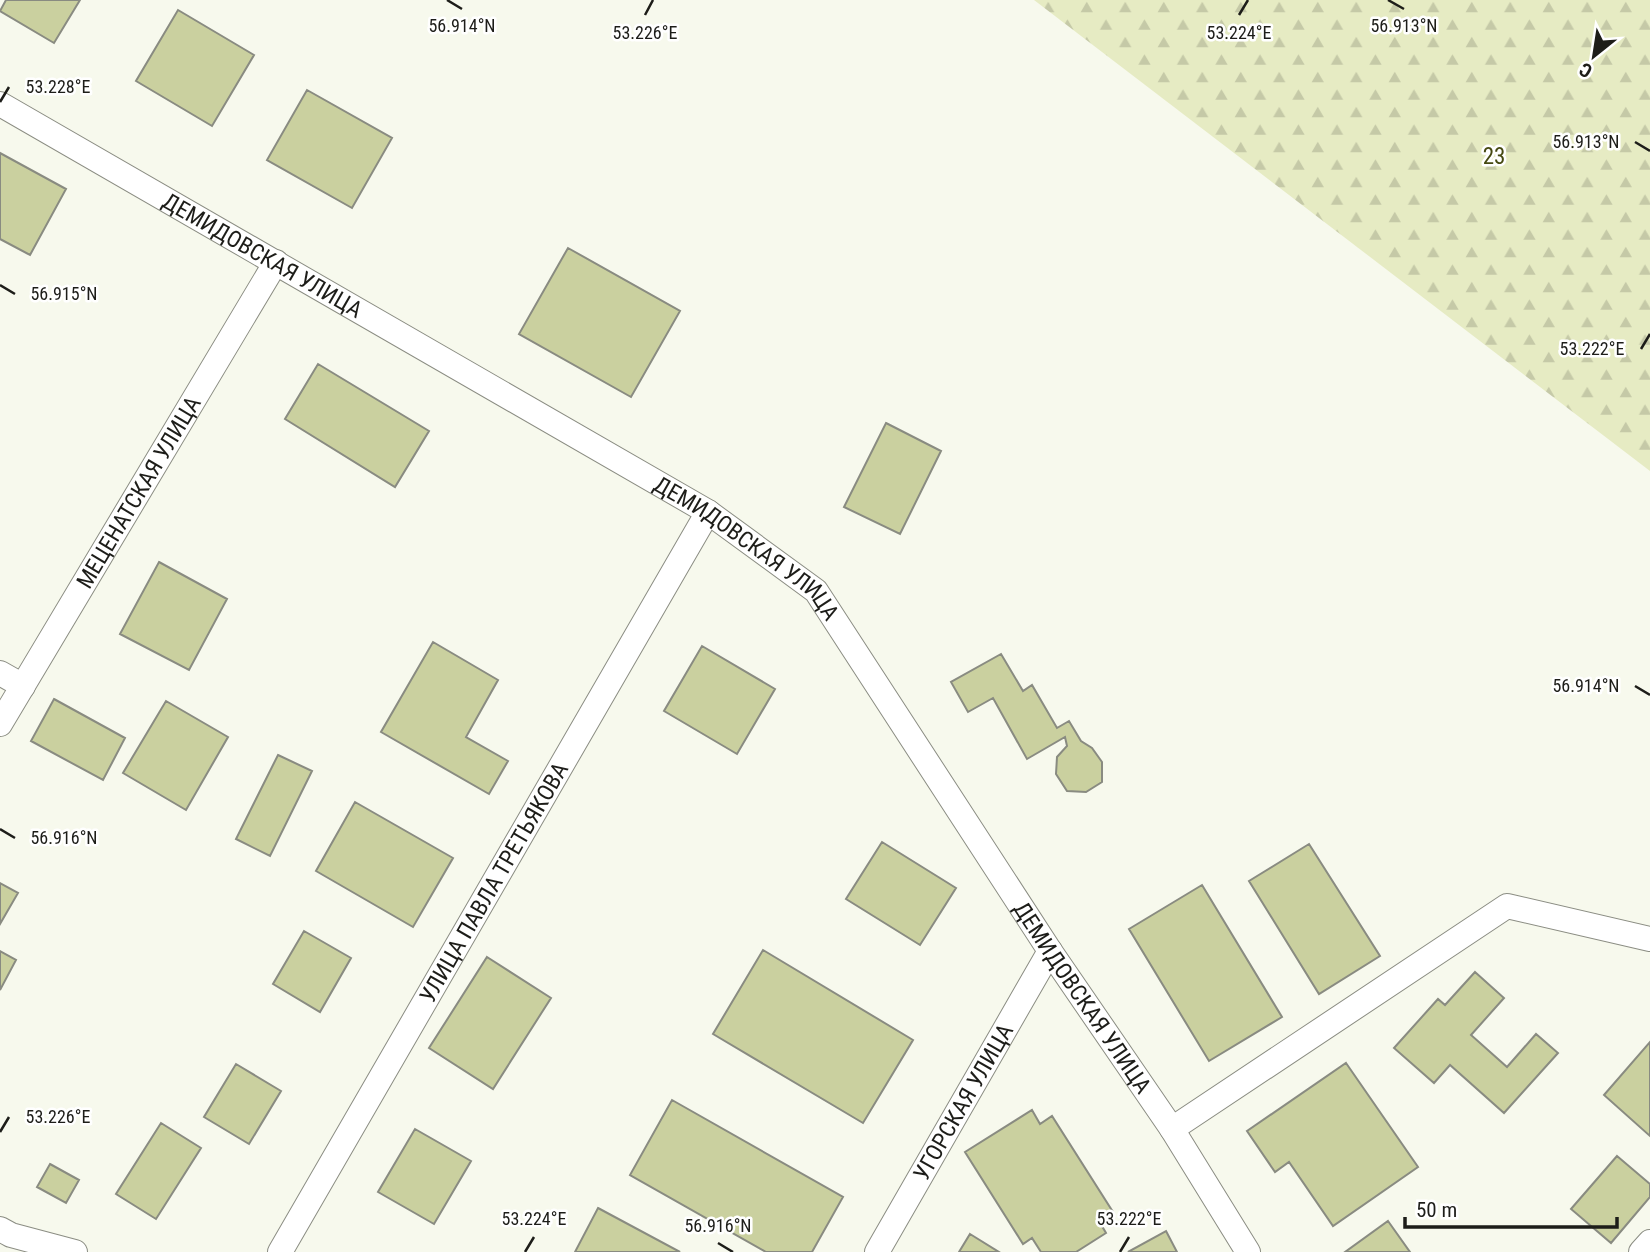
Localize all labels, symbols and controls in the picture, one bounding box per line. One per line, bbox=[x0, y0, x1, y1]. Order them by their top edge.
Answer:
text: 56.914°N bbox=[428, 15, 496, 36]
text: 56.913°N bbox=[1370, 15, 1438, 36]
north arrow bbox=[1559, 21, 1629, 91]
text: 53.226°E bbox=[613, 22, 677, 43]
text: 53.224°E bbox=[1207, 22, 1271, 43]
text: С bbox=[1575, 58, 1596, 83]
text: 53.228°E bbox=[26, 76, 90, 97]
text: 56.913°N bbox=[1552, 131, 1620, 152]
park label: 23 bbox=[1483, 143, 1505, 170]
street label: ДЕМИДОВСКАЯ УЛИЦА bbox=[158, 188, 367, 324]
text: 56.915°N bbox=[30, 283, 98, 304]
text: 53.222°E bbox=[1560, 338, 1624, 359]
street label: МЕЦЕНАТСКАЯ УЛИЦА bbox=[71, 392, 207, 593]
street label: ДЕМИДОВСКАЯ УЛИЦА bbox=[649, 471, 844, 625]
text: 56.914°N bbox=[1552, 675, 1620, 696]
street label: УЛИЦА ПАВЛА ТРЕТЬЯКОВА bbox=[414, 758, 574, 1007]
text: 56.916°N bbox=[30, 827, 98, 848]
street label: ДЕМИДОВСКАЯ УЛИЦА bbox=[1008, 897, 1157, 1099]
street label: УГОРСКАЯ УЛИЦА bbox=[908, 1019, 1019, 1185]
text: 53.226°E bbox=[26, 1106, 90, 1127]
scale bar bbox=[1405, 1186, 1617, 1230]
text: 50 m bbox=[1416, 1198, 1457, 1222]
text: 53.224°E bbox=[502, 1208, 566, 1229]
text: 53.222°E bbox=[1097, 1208, 1161, 1229]
text: 56.916°N bbox=[684, 1215, 752, 1236]

